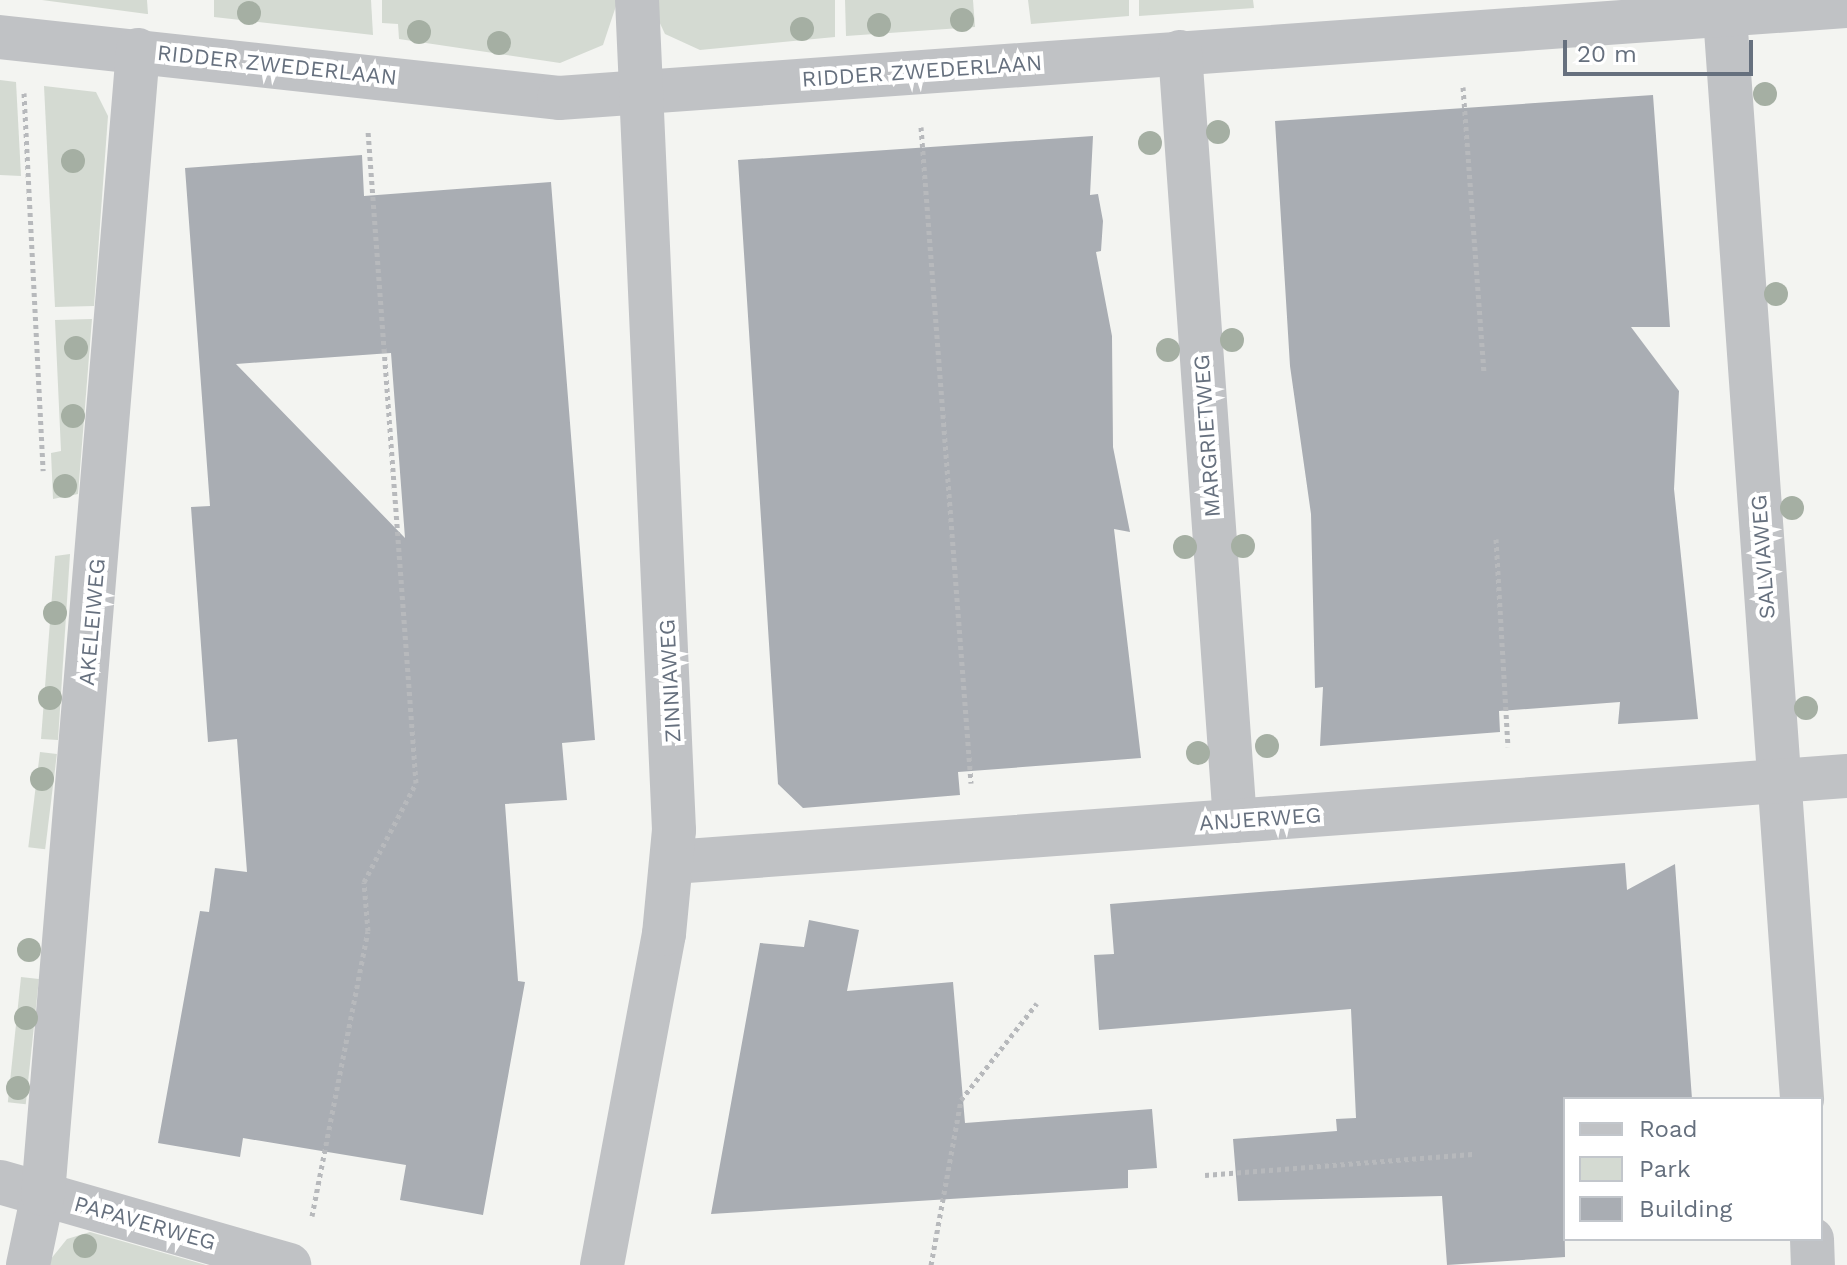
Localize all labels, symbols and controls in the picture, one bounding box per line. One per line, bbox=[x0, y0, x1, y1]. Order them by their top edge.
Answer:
scale bar bbox=[1567, 24, 1757, 74]
street label: RIDDER ZWEDERLAAN bbox=[156, 39, 398, 91]
text: 20 m bbox=[1577, 40, 1637, 68]
street label: RIDDER ZWEDERLAAN bbox=[801, 49, 1043, 93]
street label: MARGRIETWEG bbox=[1188, 354, 1226, 518]
street label: SALVIAWEG bbox=[1745, 494, 1781, 620]
street label: AKELEIWEG bbox=[73, 557, 111, 687]
street label: ZINNIAWEG bbox=[654, 619, 686, 743]
street label: ANJERWEG bbox=[1198, 802, 1322, 836]
legend bbox=[1563, 1097, 1823, 1241]
text: Road bbox=[1639, 1115, 1698, 1143]
text: Park bbox=[1639, 1155, 1691, 1183]
street label: PAPAVERWEG bbox=[71, 1190, 219, 1256]
text: Building bbox=[1639, 1195, 1732, 1223]

